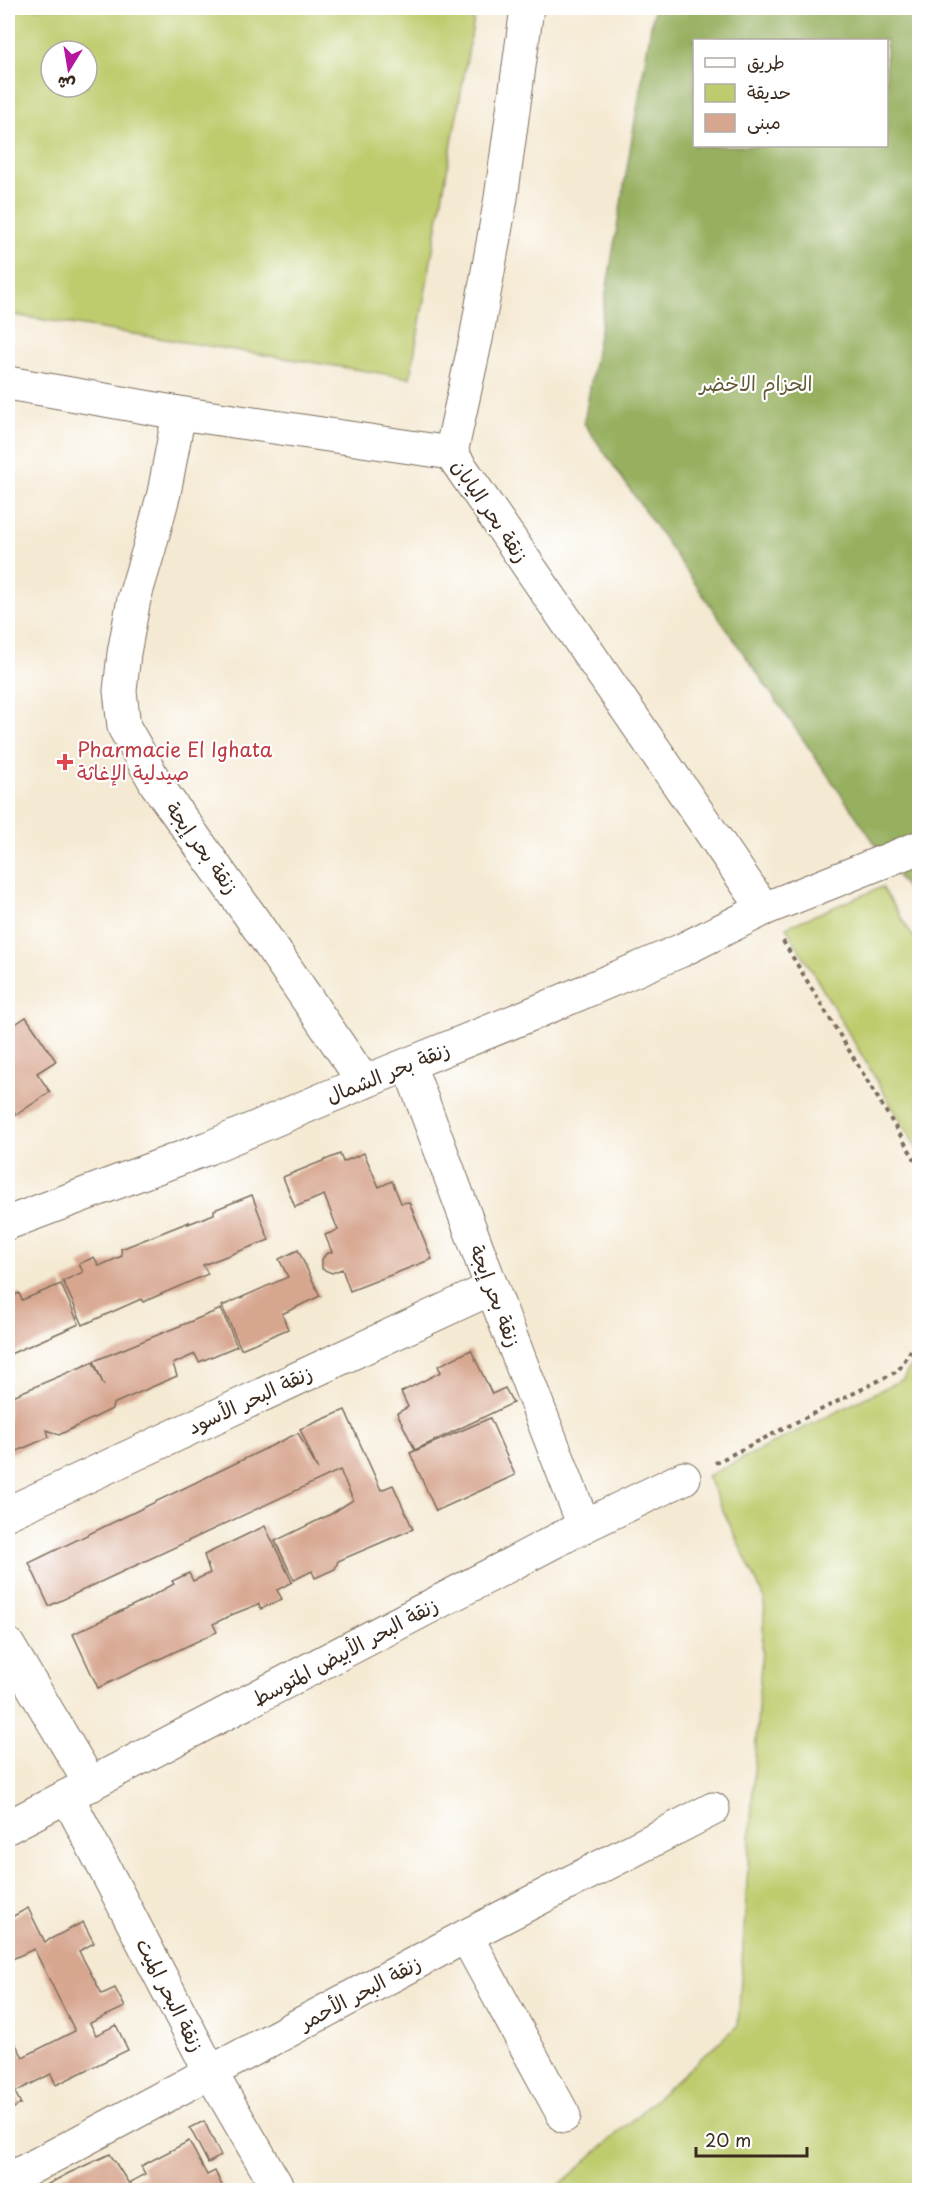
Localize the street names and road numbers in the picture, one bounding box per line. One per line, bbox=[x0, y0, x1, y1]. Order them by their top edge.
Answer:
street label: زنقة بحر اليابان bbox=[445, 453, 537, 568]
street label: زنقة بحر إيجة bbox=[159, 795, 247, 900]
street label: زنقة بحر الشمال bbox=[321, 1034, 454, 1111]
street label: زنقة بحر إيجة bbox=[463, 1240, 529, 1351]
street label: زنقة البحر الأسود bbox=[182, 1357, 317, 1441]
street label: زنقة البحر الأبيض المتوسط bbox=[246, 1589, 443, 1713]
street label: زنقة البحر الميت bbox=[129, 1932, 212, 2057]
street label: زنقة البحر الأحمر bbox=[292, 1947, 426, 2038]

